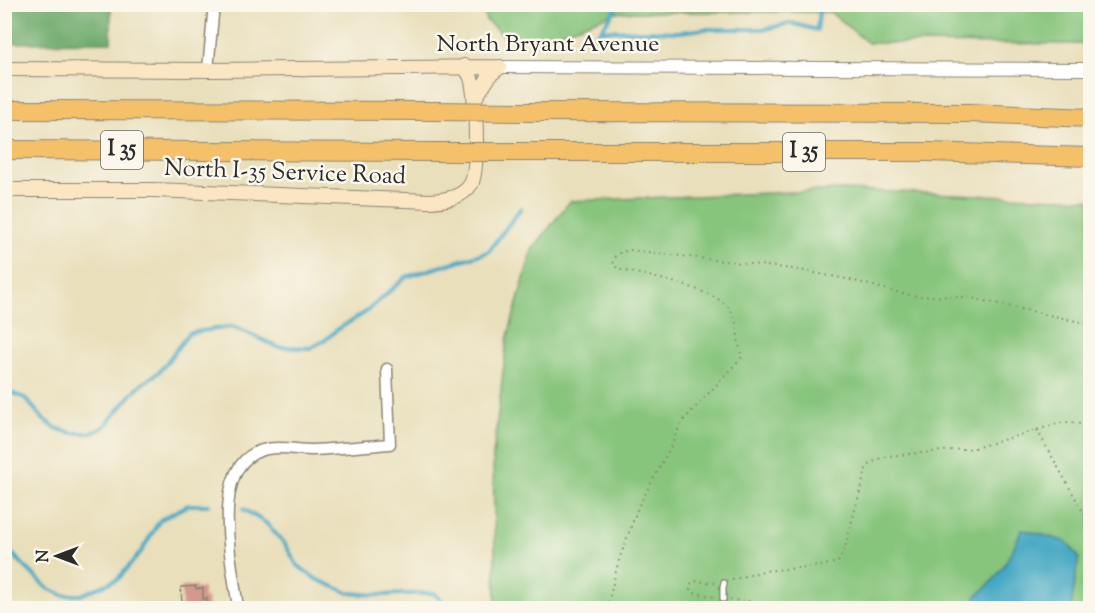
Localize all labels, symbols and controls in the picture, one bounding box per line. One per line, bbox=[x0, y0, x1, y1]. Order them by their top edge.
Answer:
street label: North Bryant Avenue bbox=[437, 28, 659, 62]
road number: I 35 bbox=[101, 131, 143, 169]
road number: I 35 bbox=[783, 133, 825, 171]
street label: North I-35 Service Road bbox=[163, 152, 407, 194]
north arrow bbox=[27, 526, 87, 586]
text: N bbox=[33, 549, 56, 562]

